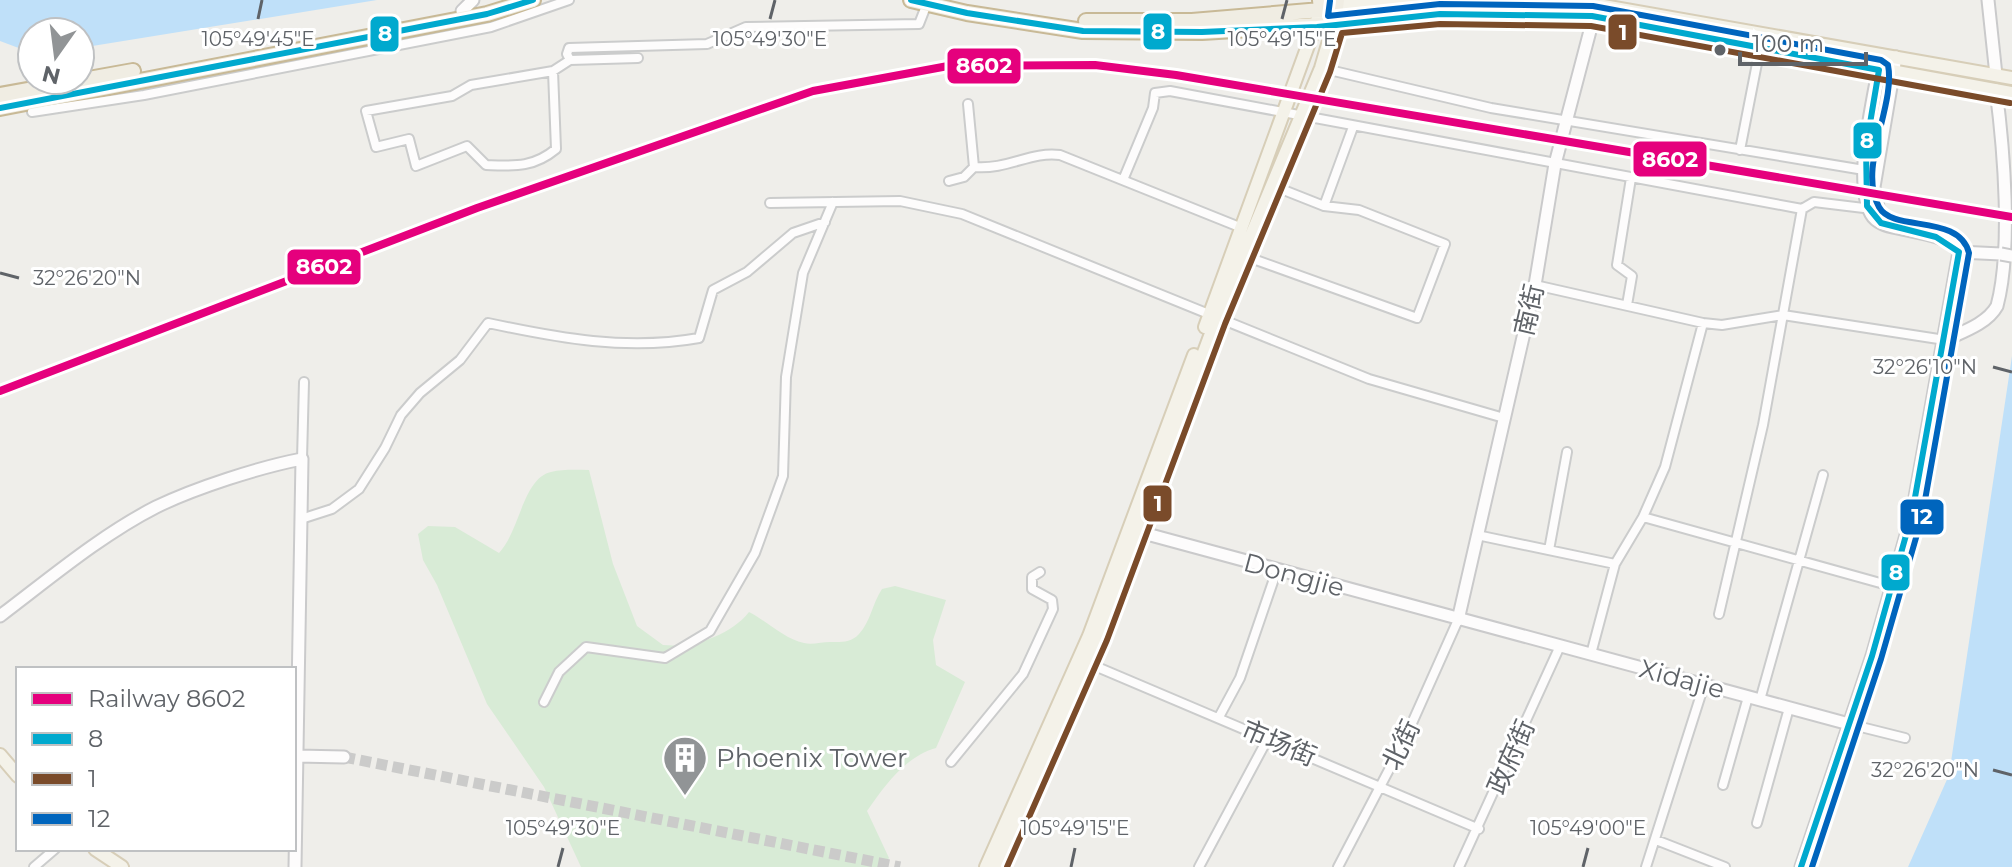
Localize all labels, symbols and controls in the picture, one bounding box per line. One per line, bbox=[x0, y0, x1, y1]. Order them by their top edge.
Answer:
line badge: 8 bbox=[1142, 12, 1173, 51]
line badge: 1 bbox=[1607, 13, 1638, 51]
line badge: 8 bbox=[369, 15, 400, 53]
north arrow bbox=[16, 16, 96, 96]
scale bar bbox=[1740, 16, 1866, 66]
text: 8 bbox=[1151, 18, 1165, 45]
text: 1 bbox=[1619, 19, 1627, 46]
text: 8 bbox=[378, 20, 392, 47]
text: 105°49'45"E bbox=[201, 27, 315, 51]
text: 105°49'30"E bbox=[713, 27, 827, 51]
text: 105°49'15"E bbox=[1228, 27, 1336, 51]
text: 100 m bbox=[1752, 29, 1824, 58]
unlabelled marker bbox=[1712, 42, 1728, 58]
line badge: 8602 bbox=[946, 47, 1022, 85]
text: 8602 bbox=[956, 52, 1012, 79]
text: N bbox=[39, 60, 63, 90]
line badge: 8 bbox=[1852, 121, 1883, 160]
text: 8 bbox=[1860, 127, 1874, 154]
line badge: 8602 bbox=[1632, 140, 1708, 178]
text: 8602 bbox=[1642, 146, 1698, 173]
line badge: 8602 bbox=[286, 248, 362, 286]
text: 8602 bbox=[296, 253, 352, 280]
text: 32°26'20"N bbox=[33, 266, 141, 290]
street label: 南街 bbox=[1508, 281, 1550, 339]
text: 32°26'10"N bbox=[1873, 355, 1977, 379]
line badge: 1 bbox=[1142, 484, 1173, 523]
text: 1 bbox=[1154, 490, 1162, 517]
line badge: 12 bbox=[1899, 498, 1945, 536]
text: 12 bbox=[1911, 503, 1933, 530]
street label: Dongjie bbox=[1240, 546, 1348, 604]
line badge: 8 bbox=[1880, 553, 1911, 592]
text: 8 bbox=[1889, 559, 1903, 586]
street label: Xidajie bbox=[1636, 652, 1728, 706]
legend bbox=[16, 667, 296, 851]
text: Railway 8602 bbox=[88, 684, 245, 713]
street label: 市场街 bbox=[1237, 713, 1321, 773]
street label: 北街 bbox=[1375, 715, 1427, 775]
street label: 政府街 bbox=[1481, 715, 1541, 799]
text: 8 bbox=[88, 724, 103, 753]
building icon: Phoenix Tower bbox=[661, 734, 709, 797]
place label: Phoenix Tower bbox=[716, 742, 908, 774]
text: 32°26'20"N bbox=[1871, 758, 1979, 782]
text: 1 bbox=[88, 764, 97, 793]
text: 12 bbox=[88, 804, 110, 833]
text: 105°49'30"E bbox=[506, 816, 620, 840]
text: 105°49'15"E bbox=[1021, 816, 1129, 840]
text: 105°49'00"E bbox=[1530, 816, 1646, 840]

